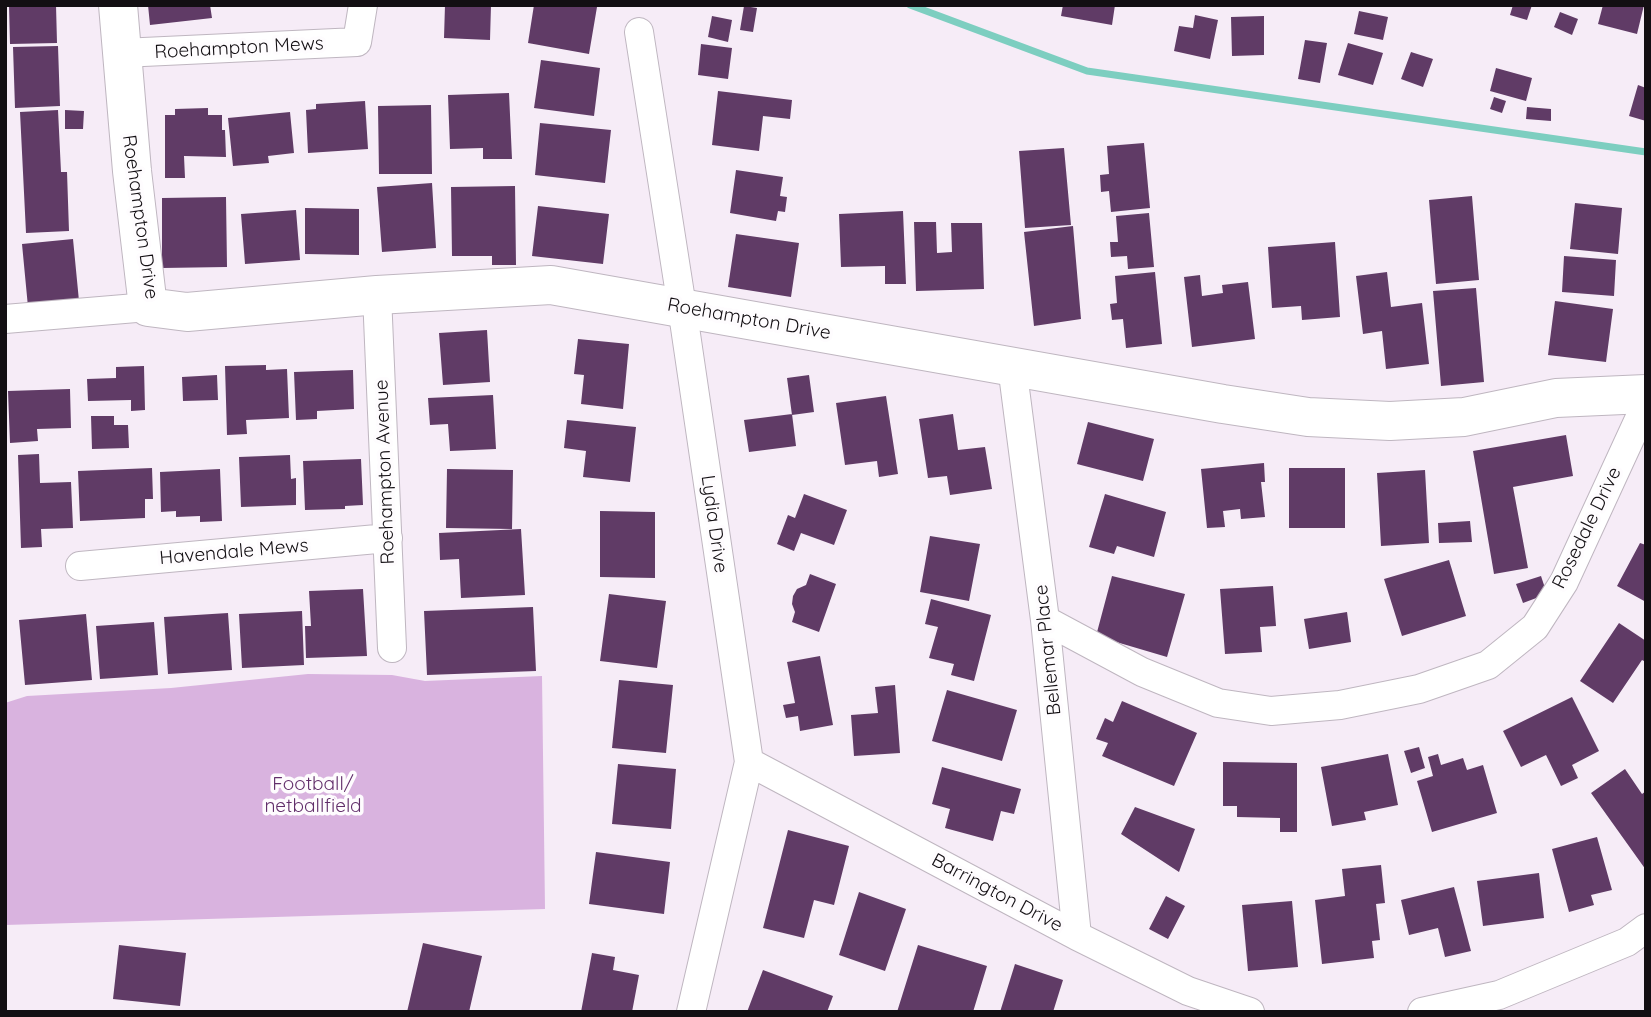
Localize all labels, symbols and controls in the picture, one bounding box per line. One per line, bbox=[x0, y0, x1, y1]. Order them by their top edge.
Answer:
street label: Roehampton Mews bbox=[154, 32, 324, 64]
street label: Roehampton Drive bbox=[117, 133, 163, 301]
street label: Roehampton Drive bbox=[665, 293, 833, 345]
street label: Roehampton Avenue bbox=[370, 379, 400, 565]
street label: Rosedale Drive bbox=[1548, 463, 1626, 593]
street label: Lydia Drive bbox=[696, 474, 732, 574]
street label: Havendale Mews bbox=[159, 534, 309, 570]
street label: Bellemar Place bbox=[1030, 583, 1066, 717]
park label: Football/ netballfield bbox=[264, 773, 362, 817]
street label: Barrington Drive bbox=[928, 849, 1066, 937]

